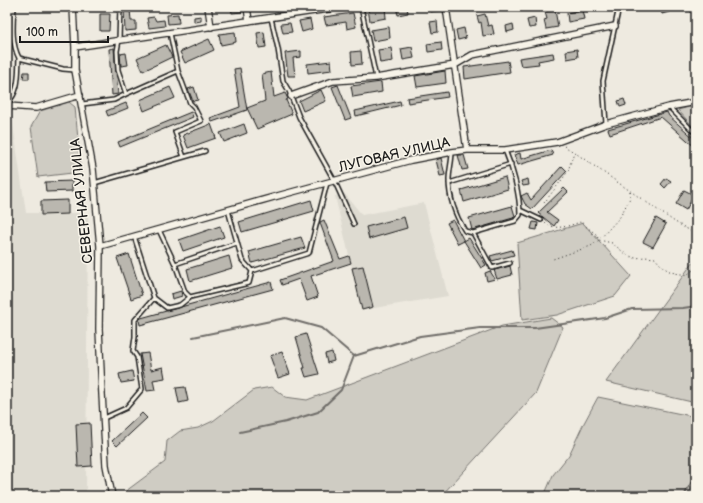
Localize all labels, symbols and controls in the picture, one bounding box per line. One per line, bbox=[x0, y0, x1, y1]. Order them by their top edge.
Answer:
scale bar bbox=[20, 18, 108, 44]
text: 100 m bbox=[26, 25, 58, 40]
street label: ЛУГОВАЯ УЛИЦА bbox=[336, 133, 452, 176]
street label: СЕВЕРНАЯ УЛИЦА bbox=[66, 137, 97, 264]

